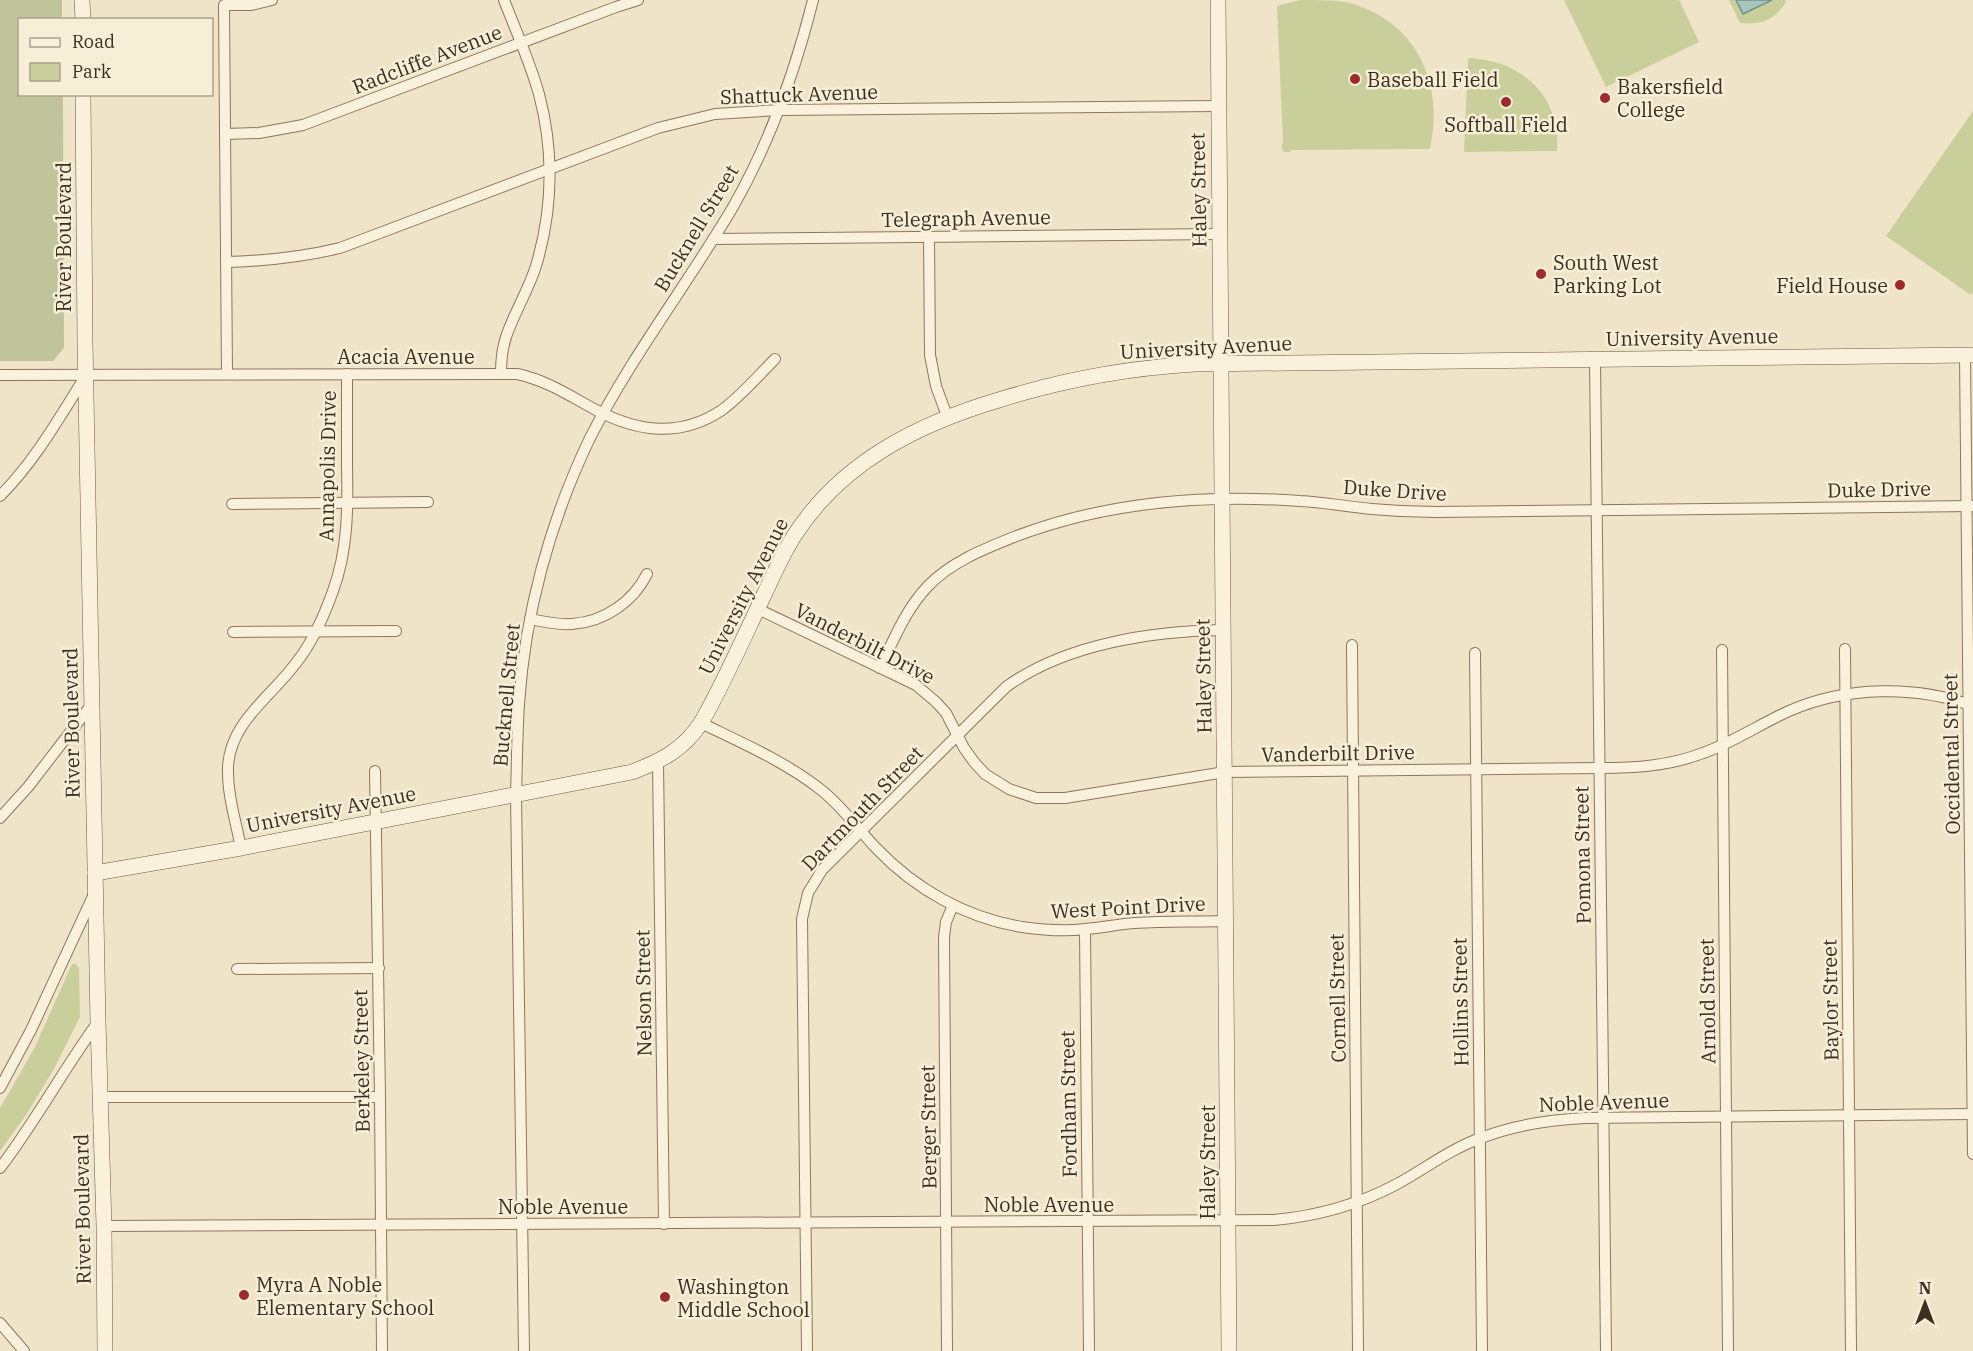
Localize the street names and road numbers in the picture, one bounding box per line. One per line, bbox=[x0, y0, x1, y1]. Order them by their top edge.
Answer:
street label: Radcliffe Avenue bbox=[348, 18, 506, 100]
street label: Shattuck Avenue bbox=[719, 78, 879, 110]
street label: Haley Street bbox=[1184, 132, 1212, 248]
street label: Bucknell Street bbox=[647, 159, 745, 297]
street label: River Boulevard bbox=[50, 162, 77, 312]
street label: Telegraph Avenue bbox=[881, 203, 1051, 233]
street label: University Avenue bbox=[1605, 322, 1779, 352]
street label: University Avenue bbox=[1119, 329, 1293, 365]
street label: Acacia Avenue bbox=[337, 343, 475, 370]
street label: Annapolis Drive bbox=[312, 390, 342, 542]
street label: Duke Drive bbox=[1342, 473, 1448, 507]
street label: Duke Drive bbox=[1827, 475, 1931, 503]
street label: University Avenue bbox=[692, 513, 794, 679]
street label: Vanderbilt Drive bbox=[790, 596, 940, 690]
street label: Haley Street bbox=[1189, 618, 1217, 734]
street label: Bucknell Street bbox=[486, 622, 526, 768]
street label: River Boulevard bbox=[56, 647, 86, 799]
street label: Occidental Street bbox=[1936, 673, 1966, 835]
street label: Vanderbilt Drive bbox=[1261, 738, 1415, 768]
street label: Dartmouth Street bbox=[795, 740, 929, 876]
street label: University Avenue bbox=[244, 779, 418, 839]
street label: Pomona Street bbox=[1567, 786, 1597, 924]
street label: West Point Drive bbox=[1050, 889, 1206, 925]
street label: Nelson Street bbox=[628, 929, 658, 1057]
street label: Cornell Street bbox=[1322, 933, 1352, 1063]
street label: Hollins Street bbox=[1445, 937, 1475, 1067]
street label: Arnold Street bbox=[1692, 938, 1722, 1064]
street label: Baylor Street bbox=[1815, 939, 1845, 1061]
street label: Berkeley Street bbox=[346, 989, 376, 1133]
street label: Fordham Street bbox=[1053, 1030, 1083, 1178]
street label: Berger Street bbox=[913, 1065, 943, 1189]
street label: Noble Avenue bbox=[1538, 1086, 1670, 1118]
street label: Haley Street bbox=[1194, 1105, 1221, 1219]
street label: River Boulevard bbox=[67, 1133, 97, 1285]
street label: Noble Avenue bbox=[984, 1191, 1114, 1218]
street label: Noble Avenue bbox=[498, 1193, 628, 1220]

